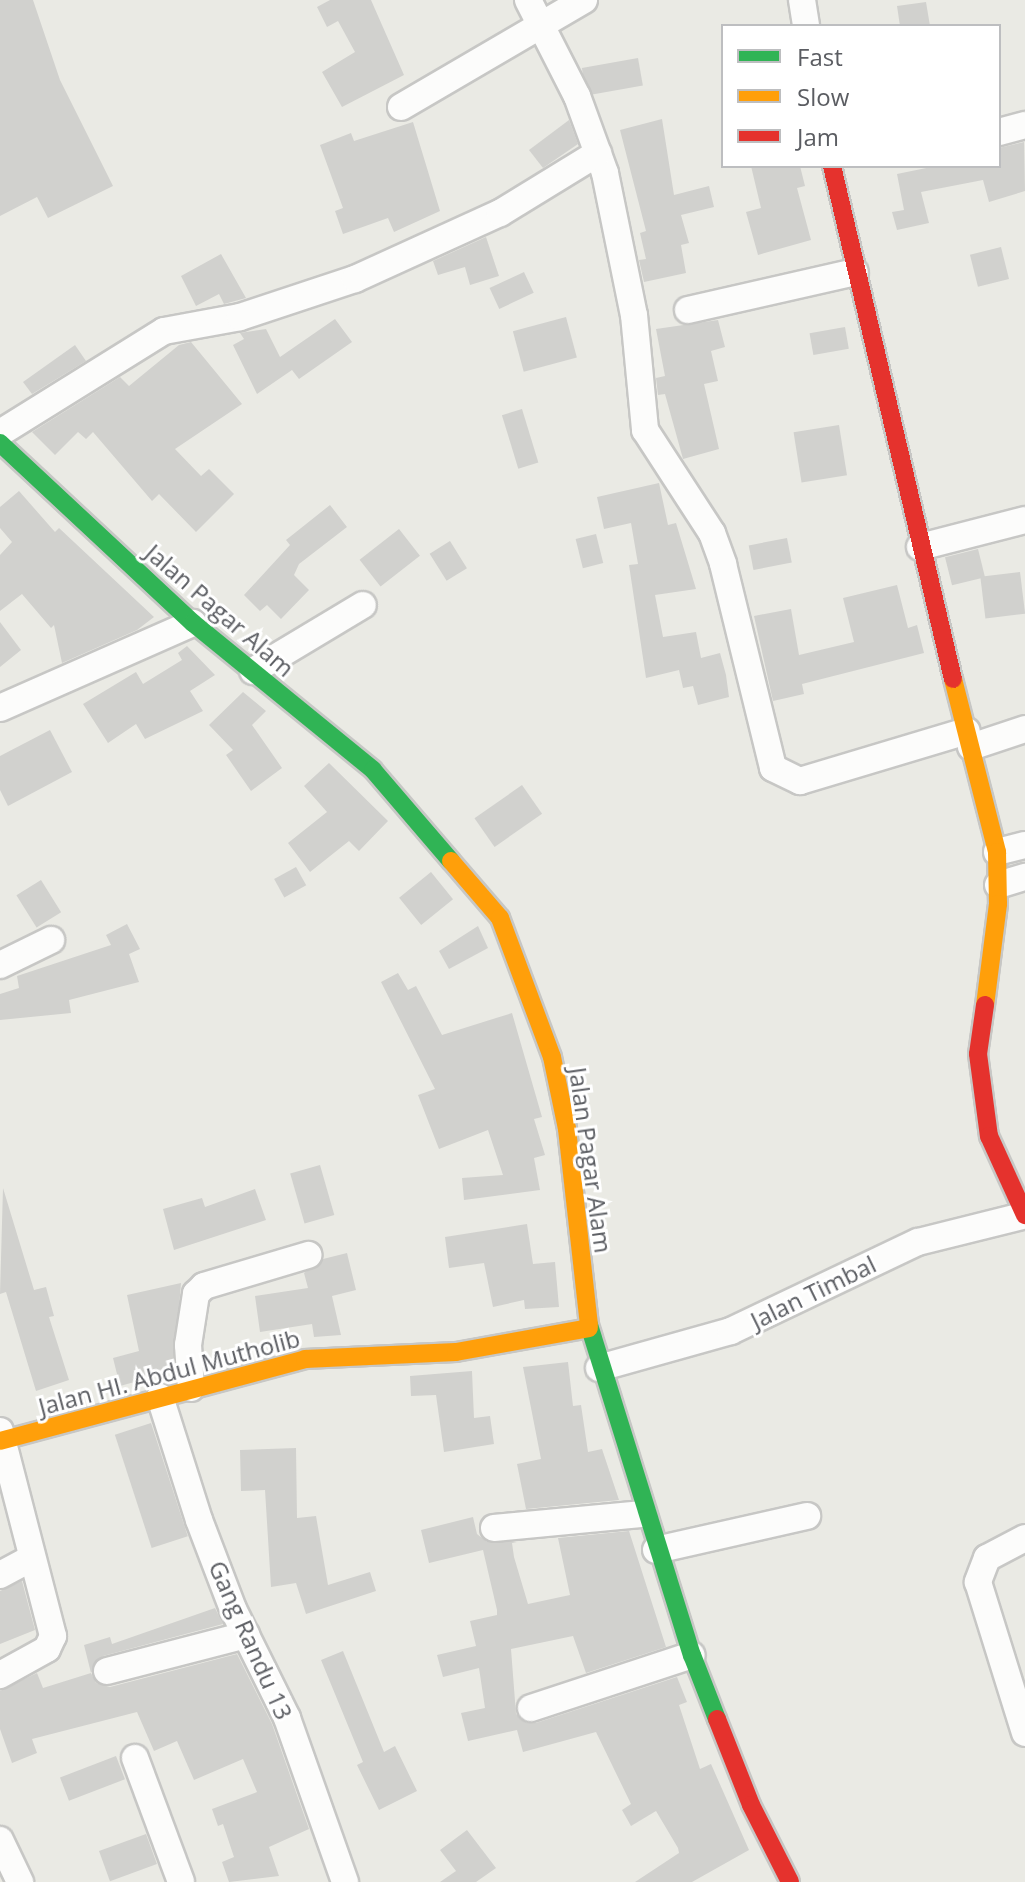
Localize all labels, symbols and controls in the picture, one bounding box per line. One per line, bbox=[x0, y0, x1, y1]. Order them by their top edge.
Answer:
legend bbox=[721, 24, 1001, 168]
text: Fast bbox=[797, 40, 843, 73]
text: Slow bbox=[797, 80, 849, 113]
text: Jam bbox=[797, 120, 839, 153]
street label: Jalan Pagar Alam bbox=[140, 538, 300, 682]
street label: Jalan Pagar Alam bbox=[564, 1065, 618, 1255]
street label: Jalan Timbal bbox=[746, 1249, 880, 1335]
street label: Jalan HI. Abdul Mutholib bbox=[35, 1323, 303, 1421]
street label: Gang Randu 13 bbox=[203, 1556, 299, 1724]

